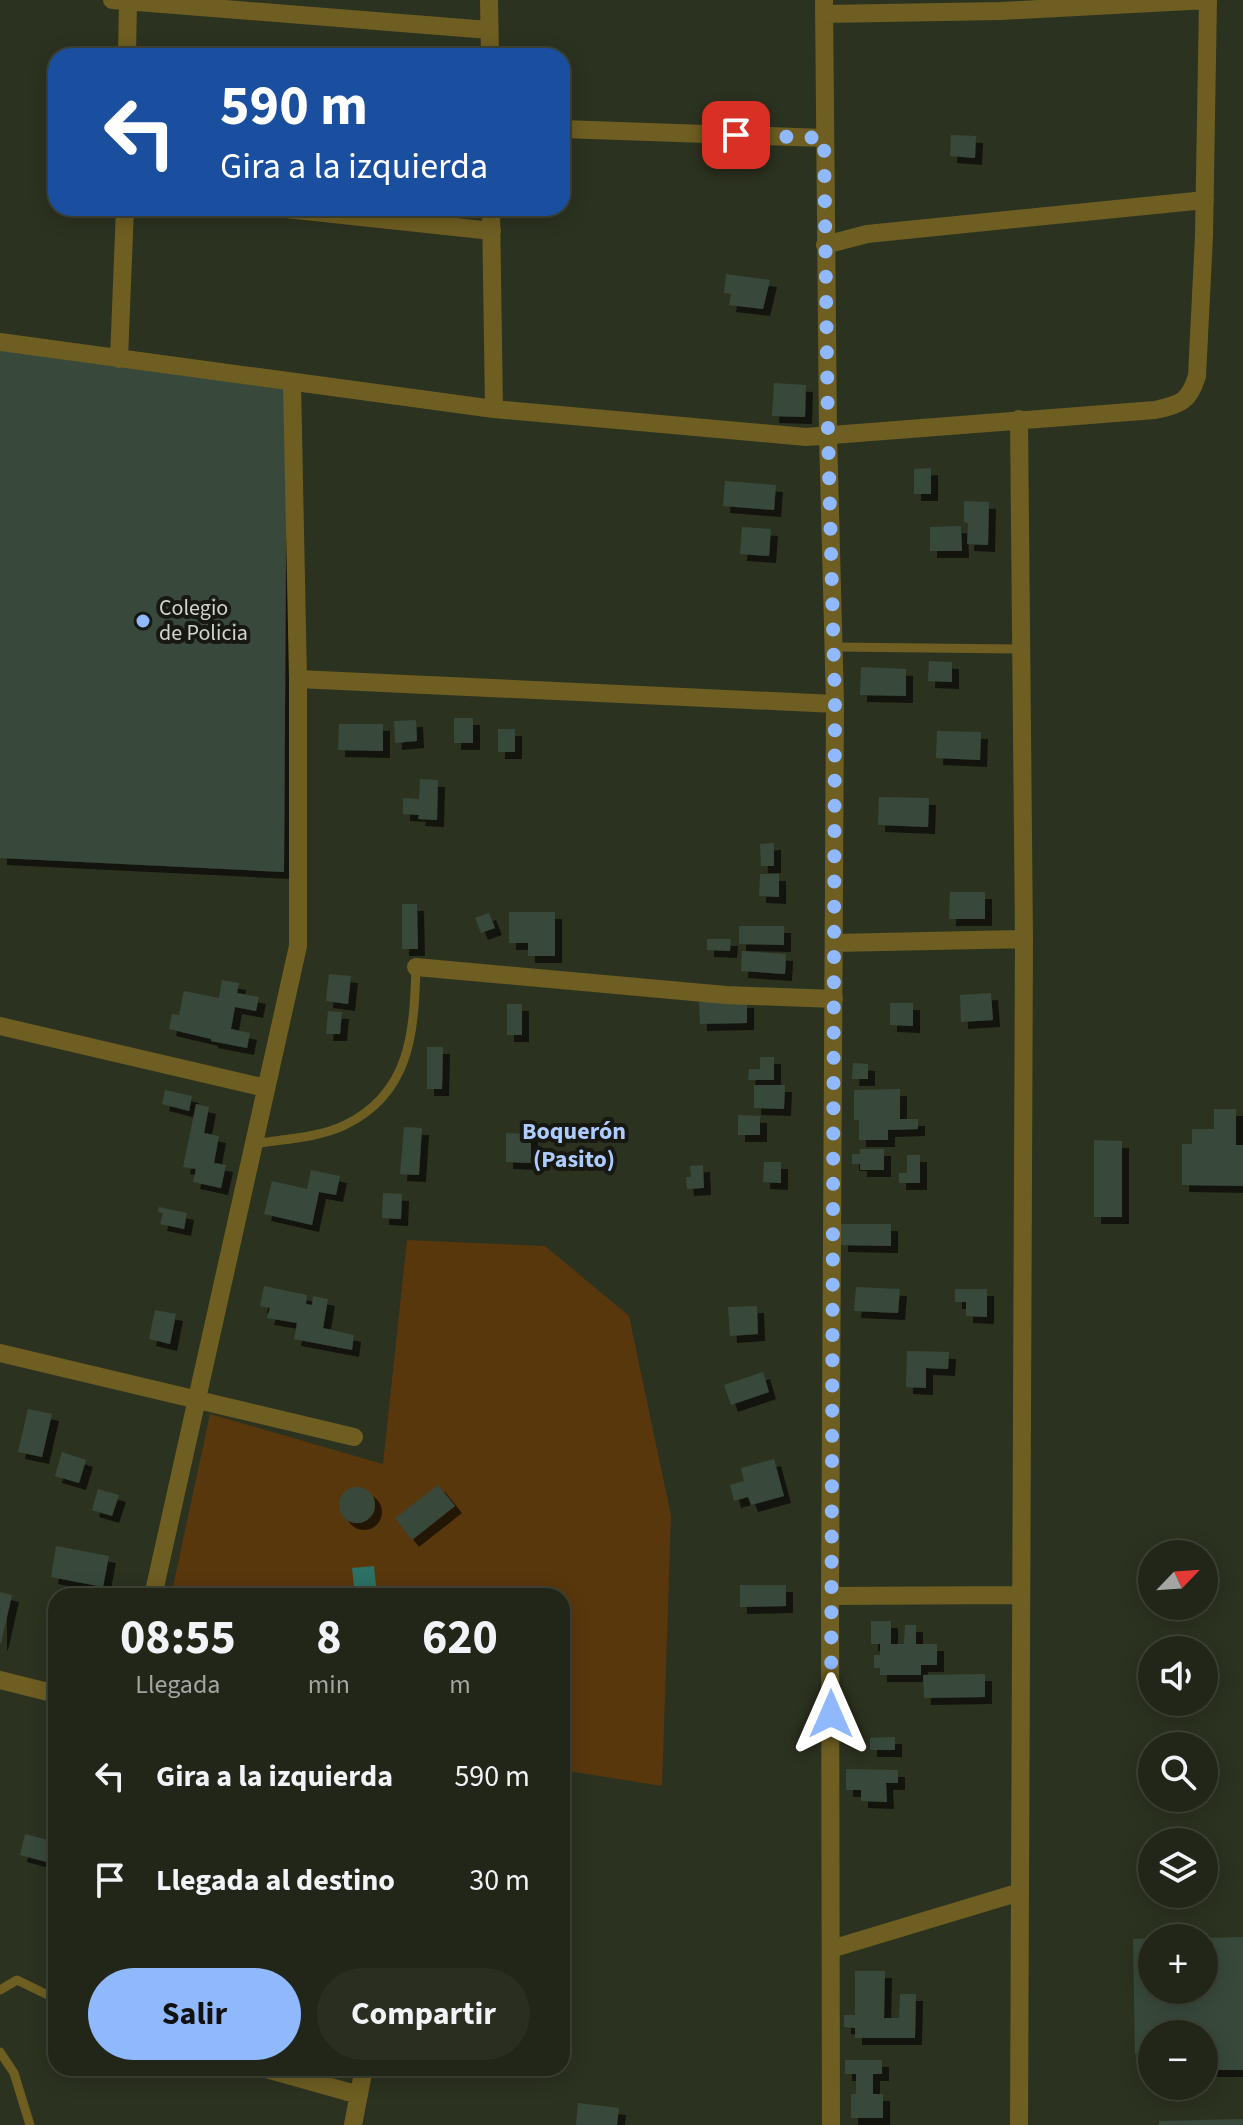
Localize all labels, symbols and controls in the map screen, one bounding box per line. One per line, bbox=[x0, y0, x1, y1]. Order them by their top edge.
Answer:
text: 590 m bbox=[220, 67, 368, 146]
icon: left bbox=[88, 80, 192, 184]
pin bbox=[702, 101, 770, 169]
icon: arrive bbox=[714, 113, 758, 157]
text: Gira a la izquierda bbox=[220, 141, 488, 192]
place label: Colegio de Policia bbox=[159, 592, 248, 649]
marker: Colegio de Policia bbox=[134, 612, 152, 630]
district label: Boquerón (Pasito) bbox=[522, 1114, 626, 1177]
north arrow bbox=[1138, 1540, 1218, 1620]
map controls bbox=[1138, 1540, 1218, 2100]
text: 08:55 bbox=[120, 1604, 236, 1672]
text: 8 bbox=[316, 1604, 342, 1672]
text: 620 bbox=[422, 1604, 498, 1672]
button: sound bbox=[1138, 1636, 1218, 1716]
text: Llegada bbox=[135, 1666, 220, 1703]
text: min bbox=[308, 1666, 350, 1703]
text: m bbox=[449, 1666, 471, 1703]
position arrow bbox=[789, 1672, 873, 1756]
button: search bbox=[1138, 1732, 1218, 1812]
icon: left bbox=[88, 1754, 132, 1798]
text: Gira a la izquierda bbox=[156, 1755, 393, 1798]
text: 590 m bbox=[454, 1755, 530, 1798]
button: layers bbox=[1138, 1828, 1218, 1908]
icon: arrive bbox=[88, 1858, 132, 1902]
text: Llegada al destino bbox=[156, 1859, 395, 1902]
text: 30 m bbox=[469, 1859, 530, 1902]
button: + bbox=[1138, 1924, 1218, 2004]
button: Salir bbox=[88, 1968, 301, 2060]
button: Compartir bbox=[317, 1968, 530, 2060]
button: − bbox=[1138, 2020, 1218, 2100]

